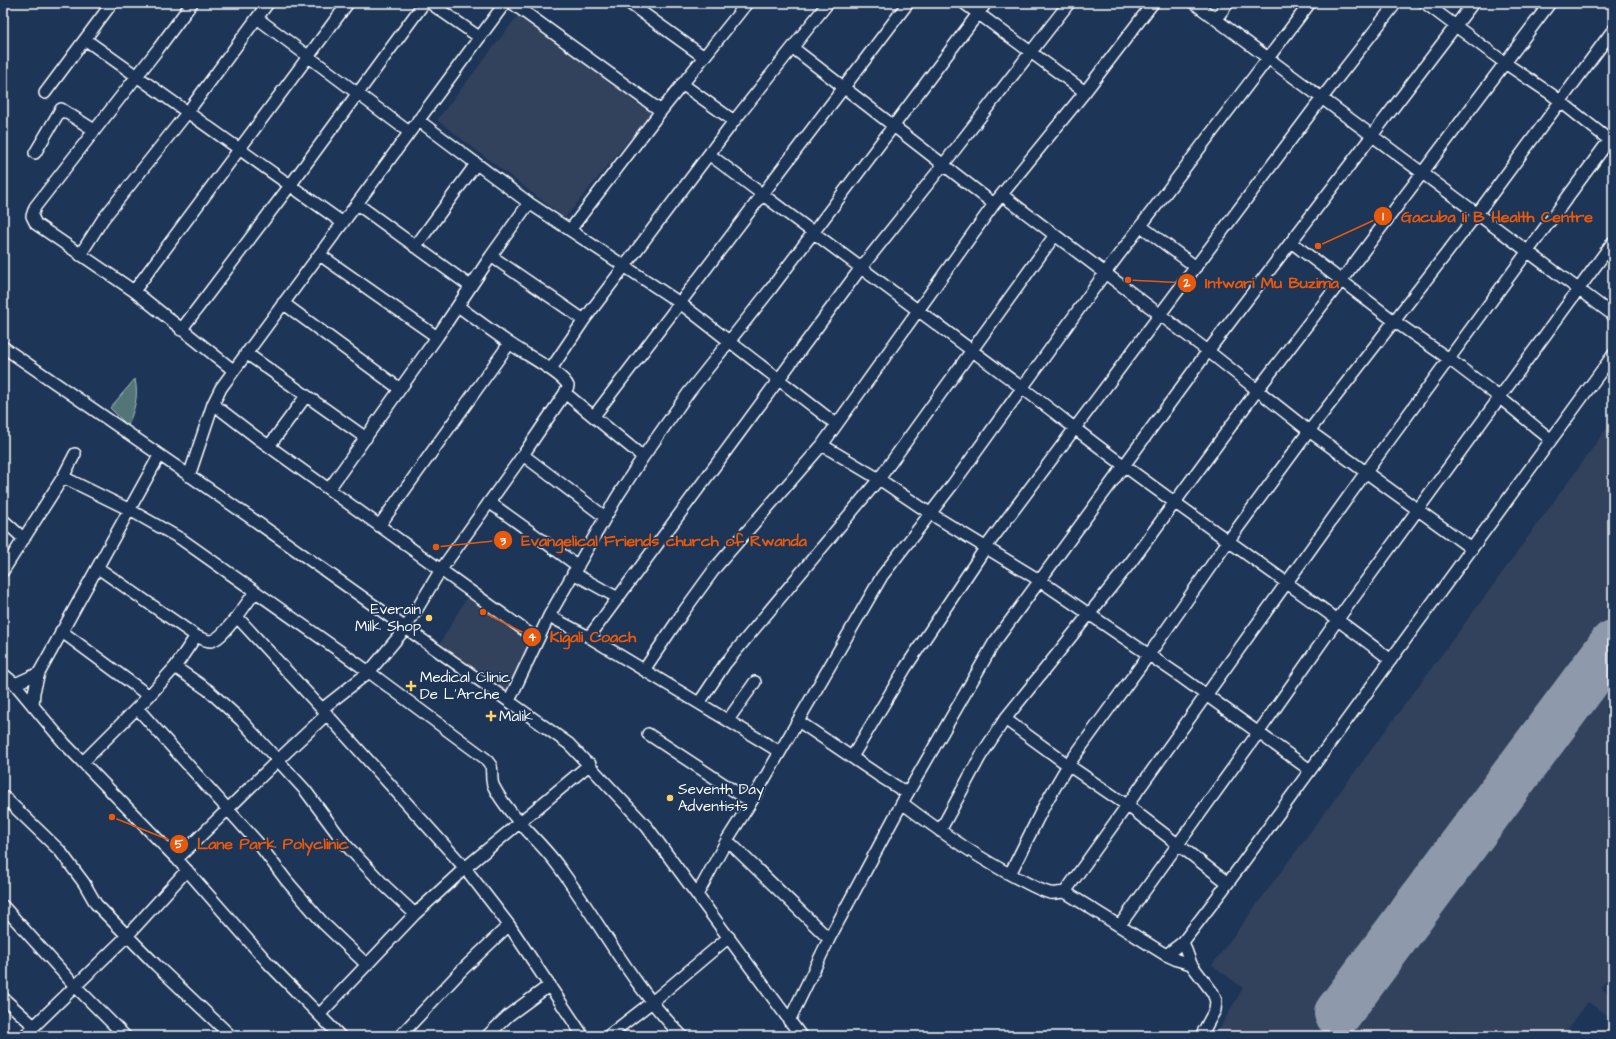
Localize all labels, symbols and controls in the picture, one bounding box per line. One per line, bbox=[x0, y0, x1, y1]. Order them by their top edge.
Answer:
callout: Gacuba Ii B Health Centre bbox=[1373, 202, 1601, 230]
text: Gacuba Ii B Health Centre bbox=[1401, 206, 1593, 228]
text: 1 bbox=[1382, 208, 1384, 225]
callout: Intwari Mu Buzima bbox=[1177, 269, 1347, 297]
text: Intwari Mu Buzima bbox=[1205, 272, 1340, 294]
text: 2 bbox=[1183, 275, 1191, 292]
callout: Evangelical Friends church of Rwanda bbox=[493, 526, 815, 554]
text: Evangelical Friends church of Rwanda bbox=[521, 530, 808, 554]
text: 3 bbox=[499, 533, 507, 550]
place label: Everain Milk Shop bbox=[355, 599, 421, 637]
marker: Everain Milk Shop bbox=[424, 613, 434, 623]
callout: Kigali Coach bbox=[522, 623, 644, 651]
text: Kigali Coach bbox=[550, 626, 637, 650]
text: 4 bbox=[528, 629, 537, 646]
place label: Medical Clinic De L'Arche bbox=[420, 667, 511, 705]
marker: Medical Clinic De L'Arche bbox=[405, 680, 417, 692]
place label: Malik bbox=[499, 706, 533, 727]
marker: Malik bbox=[486, 711, 496, 721]
place label: Seventh Day Adventists bbox=[678, 779, 764, 817]
marker: Seventh Day Adventists bbox=[665, 793, 675, 803]
callout: Lane Park Polyclinic bbox=[169, 830, 357, 858]
text: Lane Park Polyclinic bbox=[197, 833, 350, 856]
text: 5 bbox=[175, 836, 184, 853]

